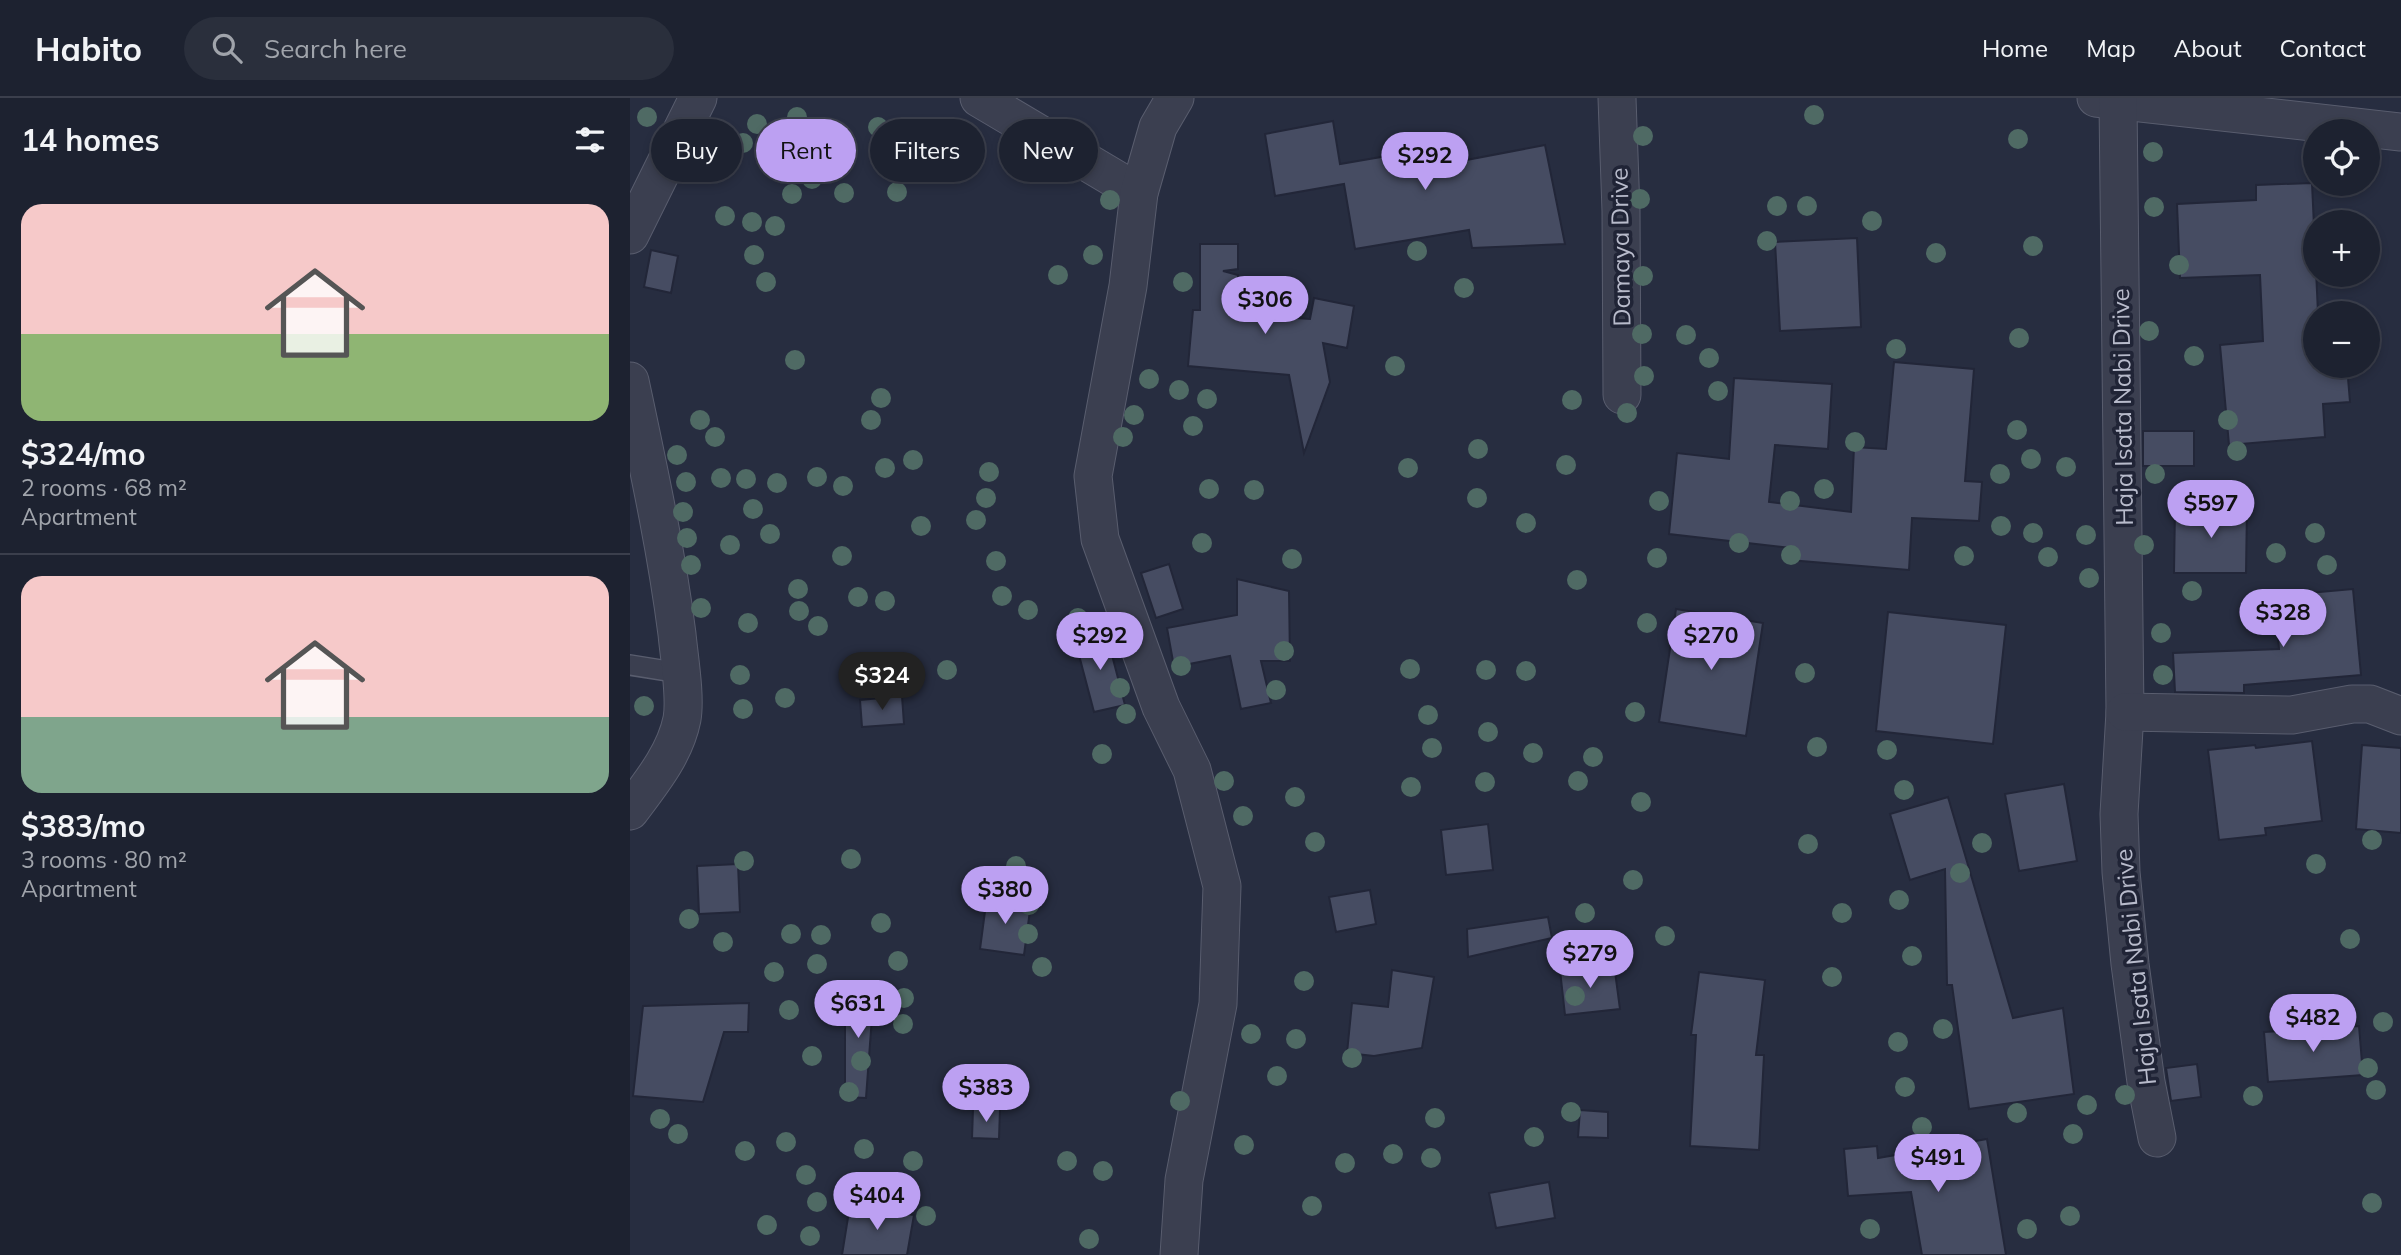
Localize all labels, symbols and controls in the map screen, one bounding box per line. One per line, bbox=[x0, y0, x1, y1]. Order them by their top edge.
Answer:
search box bbox=[184, 17, 674, 80]
text: Habito bbox=[35, 28, 142, 69]
icon: search bbox=[208, 29, 246, 67]
text: Search here bbox=[264, 32, 407, 65]
text: Home bbox=[1982, 33, 2048, 63]
text: Map bbox=[2086, 33, 2136, 63]
text: About bbox=[2174, 33, 2242, 63]
text: Contact bbox=[2280, 33, 2366, 63]
chip: Buy bbox=[651, 119, 742, 182]
chip: Rent bbox=[756, 119, 856, 182]
chip: Filters bbox=[870, 119, 985, 182]
chip: New bbox=[999, 119, 1098, 182]
map controls bbox=[2303, 119, 2380, 378]
button: locate bbox=[2303, 119, 2380, 196]
text: 14 homes bbox=[21, 121, 160, 159]
icon: filters bbox=[571, 121, 609, 159]
pin: $292 bbox=[1384, 132, 1466, 192]
text: $292 bbox=[1397, 140, 1453, 169]
street label: Damaya Drive bbox=[1604, 167, 1636, 327]
button: + bbox=[2303, 210, 2380, 287]
icon: home bbox=[252, 250, 378, 376]
pin: $306 bbox=[1224, 276, 1306, 336]
text: $306 bbox=[1237, 284, 1293, 313]
street label: Haja Isata Nabi Drive bbox=[2105, 288, 2139, 526]
button: − bbox=[2303, 301, 2380, 378]
text: $324/mo bbox=[21, 435, 145, 473]
text: 2 rooms · 68 m² bbox=[21, 473, 187, 502]
pin: $597 bbox=[2170, 480, 2252, 540]
text: $597 bbox=[2183, 488, 2239, 517]
text: Apartment bbox=[21, 502, 137, 531]
pin: $328 bbox=[2242, 589, 2324, 649]
text: $328 bbox=[2255, 597, 2311, 626]
pin: $292 bbox=[1059, 612, 1141, 672]
pin: $270 bbox=[1670, 612, 1752, 672]
text: $292 bbox=[1072, 620, 1128, 649]
text: $270 bbox=[1683, 620, 1739, 649]
icon: home bbox=[252, 622, 378, 748]
pin: $324 bbox=[841, 652, 923, 712]
text: $324 bbox=[854, 660, 910, 689]
text: $383/mo bbox=[21, 807, 145, 845]
text: 3 rooms · 80 m² bbox=[21, 845, 187, 874]
street label: Haja Isata Nabi Drive bbox=[2108, 847, 2162, 1087]
pin: $380 bbox=[964, 866, 1046, 926]
text: Apartment bbox=[21, 874, 137, 903]
text: $380 bbox=[977, 874, 1033, 903]
pin: $279 bbox=[1549, 930, 1631, 990]
text: $279 bbox=[1562, 938, 1618, 967]
pin: $631 bbox=[817, 981, 899, 1040]
text: $631 bbox=[830, 988, 886, 1017]
pin: $482 bbox=[2272, 995, 2354, 1054]
text: $482 bbox=[2285, 1002, 2341, 1031]
pin: $383 bbox=[945, 1065, 1027, 1124]
text: $383 bbox=[958, 1072, 1014, 1101]
pin: $491 bbox=[1897, 1134, 1979, 1194]
text: $491 bbox=[1910, 1142, 1966, 1171]
pin: $404 bbox=[836, 1172, 918, 1232]
text: $404 bbox=[849, 1180, 905, 1209]

